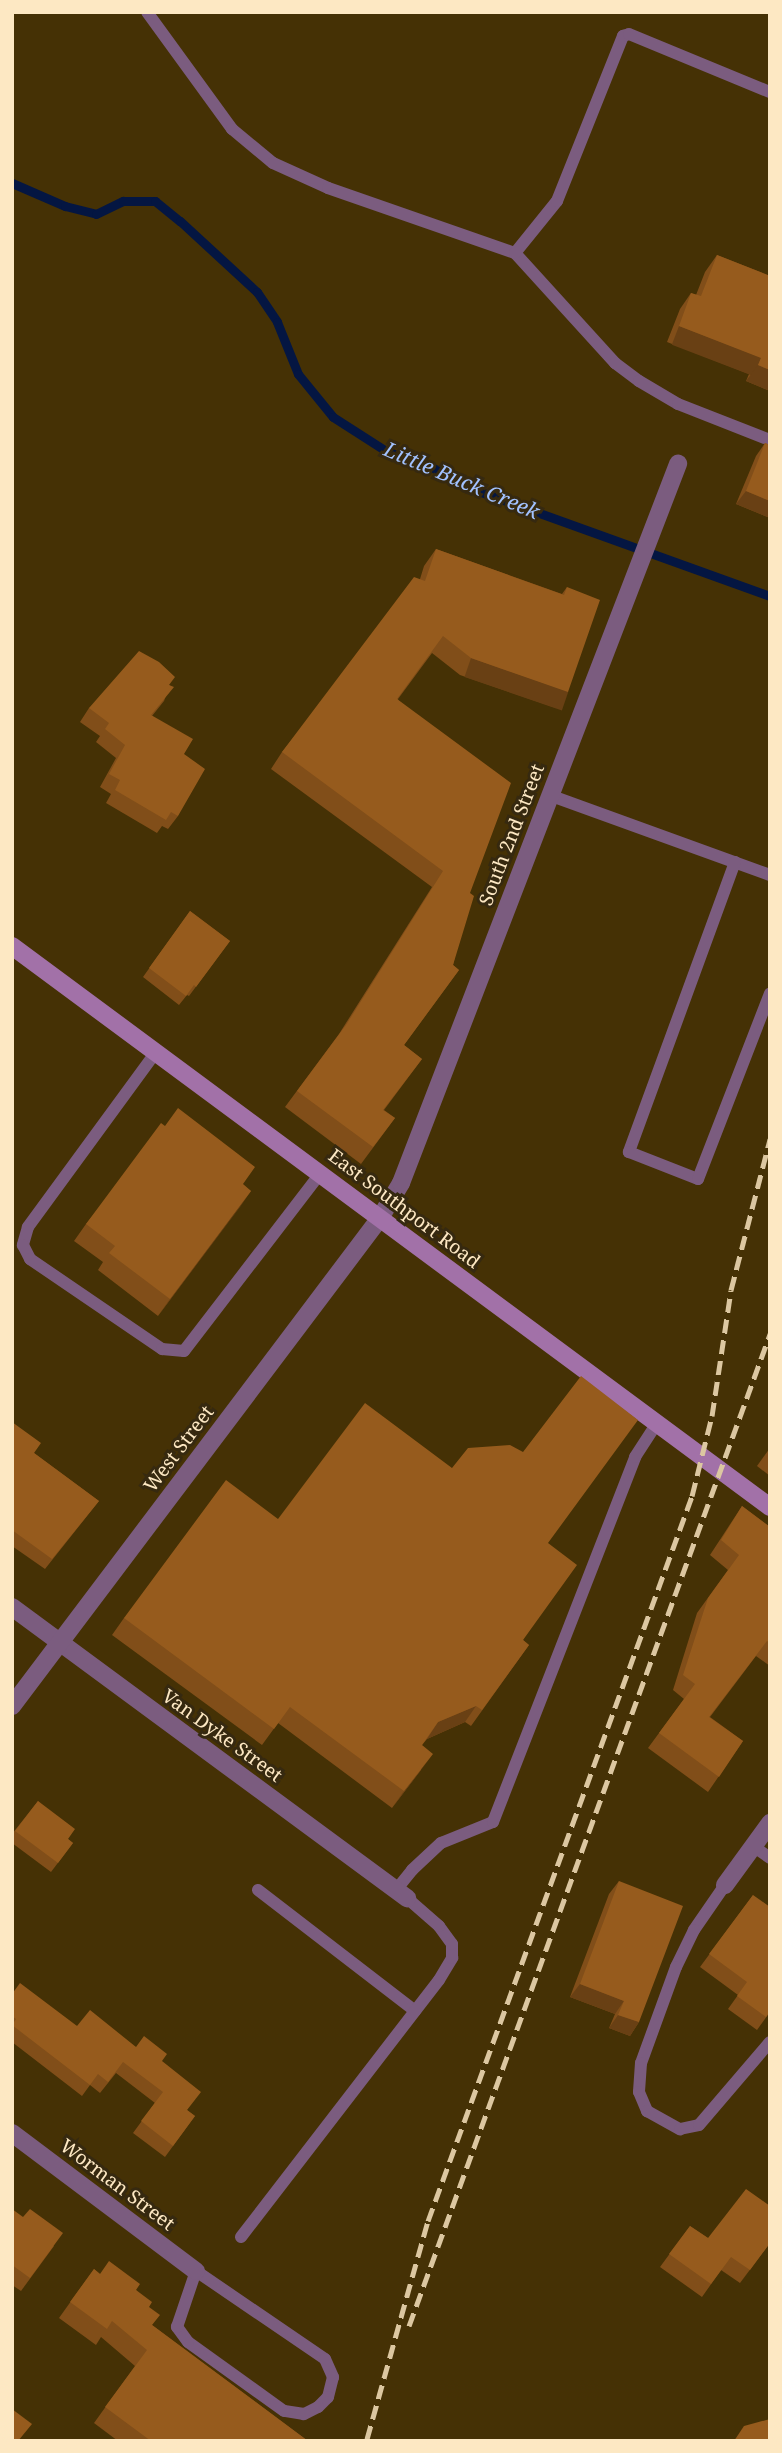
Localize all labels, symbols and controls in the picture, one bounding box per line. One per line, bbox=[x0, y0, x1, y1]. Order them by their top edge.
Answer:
water label: Little Buck Creek bbox=[381, 436, 543, 524]
street label: South 2nd Street bbox=[475, 761, 549, 909]
street label: East Southport Road bbox=[324, 1145, 484, 1273]
street label: West Street bbox=[139, 1401, 219, 1497]
street label: Van Dyke Street bbox=[157, 1685, 287, 1787]
street label: Worman Street bbox=[55, 2135, 179, 2235]

